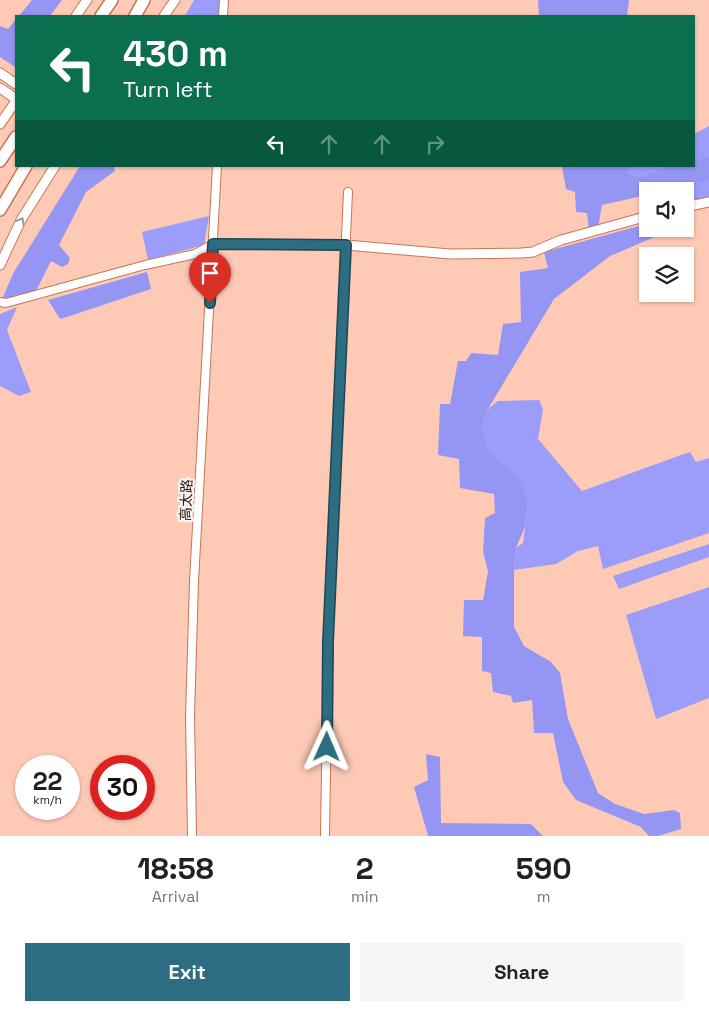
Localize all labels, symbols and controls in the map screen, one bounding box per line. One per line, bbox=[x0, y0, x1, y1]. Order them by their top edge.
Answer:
text: 430 m bbox=[123, 32, 228, 76]
icon: left bbox=[40, 35, 105, 100]
text: Turn left bbox=[123, 75, 213, 103]
icon: left bbox=[262, 130, 290, 158]
icon: ahead bbox=[315, 130, 343, 158]
icon: ahead bbox=[368, 130, 396, 158]
icon: right bbox=[421, 130, 449, 158]
map controls bbox=[639, 182, 694, 302]
button: sound bbox=[639, 182, 694, 237]
one-way arrow bbox=[15, 217, 25, 226]
button: layers bbox=[639, 247, 694, 302]
pin bbox=[189, 252, 231, 303]
icon: arrive bbox=[196, 259, 224, 287]
street label: 高太路 bbox=[176, 479, 196, 521]
position arrow bbox=[300, 720, 352, 772]
speed limit sign: 30 bbox=[90, 755, 155, 820]
text: 22 bbox=[33, 765, 62, 797]
text: km/h bbox=[33, 792, 62, 808]
text: 18:58 bbox=[137, 849, 214, 888]
text: 2 bbox=[356, 849, 374, 888]
text: 590 bbox=[516, 849, 572, 888]
text: Arrival bbox=[152, 886, 199, 907]
text: min bbox=[351, 886, 379, 907]
text: m bbox=[537, 886, 551, 907]
button: Exit bbox=[25, 943, 350, 1001]
button: Share bbox=[360, 943, 684, 1001]

